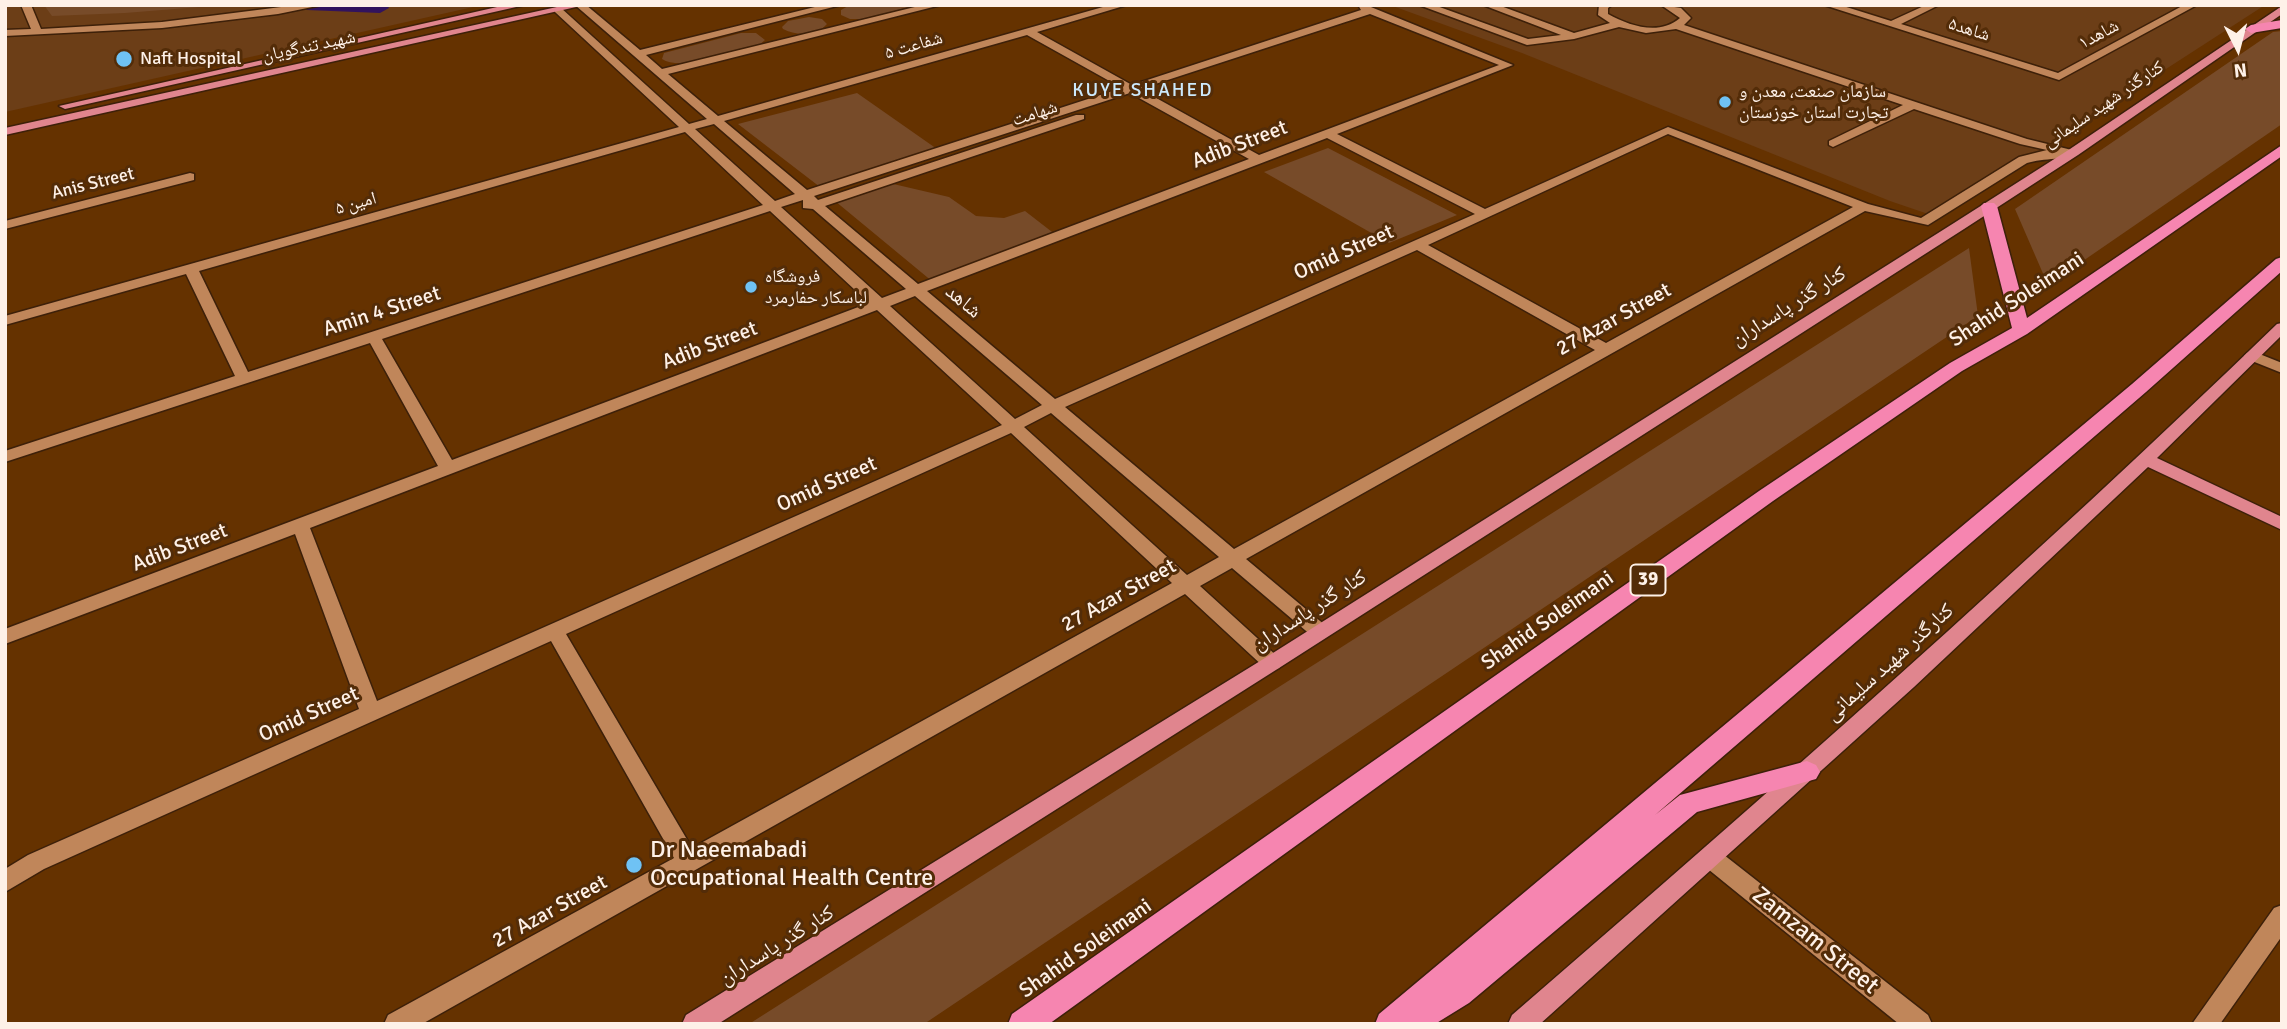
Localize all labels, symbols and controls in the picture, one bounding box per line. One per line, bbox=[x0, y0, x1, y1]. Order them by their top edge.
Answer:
street label: شاهد۵ bbox=[1946, 14, 1992, 46]
north arrow bbox=[2203, 14, 2273, 84]
street label: شاهد۱ bbox=[2075, 16, 2123, 54]
street label: شهید تندگویان bbox=[260, 27, 358, 67]
street label: شفاعت ۵ bbox=[883, 27, 945, 65]
place label: Naft Hospital bbox=[140, 48, 241, 70]
marker: Naft Hospital bbox=[114, 49, 134, 69]
street label: کنارگذر شهید سلیمانی bbox=[2040, 57, 2168, 153]
text: N bbox=[2232, 57, 2248, 83]
district label: KUYE SHAHED bbox=[1074, 80, 1212, 102]
place label: سازمان صنعت، معدن و تجارت استان خوزستان bbox=[1739, 81, 1888, 124]
marker: سازمان صنعت، معدن و تجارت استان خوزستان bbox=[1717, 94, 1733, 110]
street label: شهامت bbox=[1010, 97, 1060, 131]
street label: Adib Street bbox=[1189, 115, 1291, 175]
street label: Anis Street bbox=[49, 163, 137, 205]
street label: امین ۵ bbox=[333, 188, 379, 220]
street label: Omid Street bbox=[1290, 220, 1398, 286]
street label: Shahid Soleimani bbox=[1945, 247, 2089, 353]
street label: کنار گذر پاسداران bbox=[1727, 262, 1851, 352]
place label: فروشگاه لباسکار حفارمرد bbox=[765, 266, 867, 308]
street label: 27 Azar Street bbox=[1552, 278, 1676, 362]
marker: فروشگاه لباسکار حفارمرد bbox=[743, 279, 759, 295]
street label: شاهد bbox=[940, 280, 986, 324]
street label: Amin 4 Street bbox=[320, 281, 444, 343]
street label: Adib Street bbox=[659, 316, 761, 376]
street label: Omid Street bbox=[773, 452, 881, 518]
street label: Adib Street bbox=[129, 518, 231, 578]
street label: 27 Azar Street bbox=[1057, 554, 1181, 638]
street label: کنار گذر پاسداران bbox=[1248, 565, 1372, 657]
road number: 39 bbox=[1630, 565, 1666, 596]
street label: Shahid Soleimani bbox=[1477, 566, 1619, 676]
street label: کنارگذر شهید سلیمانی bbox=[1821, 599, 1959, 727]
street label: Omid Street bbox=[255, 682, 363, 748]
place label: Dr Naeemabadi Occupational Health Centre bbox=[650, 837, 933, 893]
marker: Dr Naeemabadi Occupational Health Centre bbox=[624, 855, 644, 875]
street label: 27 Azar Street bbox=[488, 870, 612, 954]
street label: Zamzam Street bbox=[1746, 881, 1884, 1001]
street label: Shahid Soleimani bbox=[1015, 894, 1157, 1004]
street label: کنار گذر پاسداران bbox=[715, 901, 839, 991]

